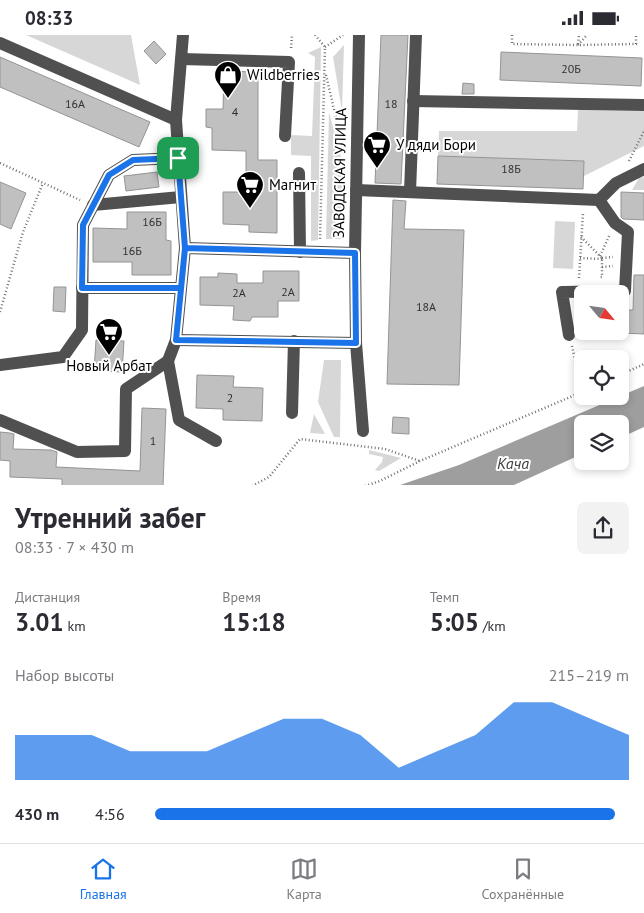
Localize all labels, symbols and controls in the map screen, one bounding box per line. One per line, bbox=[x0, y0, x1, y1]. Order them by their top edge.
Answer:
text: 08:33 bbox=[25, 6, 73, 30]
shop icon: Wildberries bbox=[213, 60, 243, 99]
house number: 20Б bbox=[561, 61, 581, 76]
place label: Wildberries bbox=[247, 65, 320, 84]
house number: 16А bbox=[65, 96, 85, 111]
house number: 18 bbox=[384, 96, 398, 111]
house number: 4 bbox=[232, 104, 239, 119]
street label: ЗАВОДСКАЯ УЛИЦА bbox=[329, 108, 350, 238]
supermarket icon: У дяди Бори bbox=[362, 130, 392, 169]
place label: У дяди Бори bbox=[396, 135, 476, 154]
pin bbox=[157, 137, 199, 179]
icon: arrive bbox=[164, 144, 192, 172]
house number: 18Б bbox=[501, 161, 521, 176]
supermarket icon: Магнит bbox=[235, 170, 265, 209]
place label: Магнит bbox=[269, 175, 316, 194]
house number: 16Б bbox=[142, 214, 162, 229]
house number: 16Б bbox=[122, 243, 142, 258]
house number: 2А bbox=[281, 284, 295, 299]
house number: 2А bbox=[232, 285, 246, 300]
north arrow bbox=[574, 285, 629, 340]
map controls bbox=[574, 285, 629, 470]
house number: 18А bbox=[416, 299, 436, 314]
supermarket icon: Новый Арбат bbox=[94, 317, 124, 356]
button: locate bbox=[574, 350, 629, 405]
place label: Новый Арбат bbox=[66, 356, 152, 375]
house number: 2 bbox=[227, 390, 233, 405]
button: layers bbox=[574, 415, 629, 470]
house number: 1 bbox=[150, 433, 156, 448]
water label: Кача bbox=[497, 453, 529, 473]
text: Утренний забег bbox=[15, 499, 205, 536]
button: share bbox=[577, 502, 629, 554]
text: 08:33 · 7 × 430 m bbox=[15, 537, 134, 557]
text: Дистанция bbox=[15, 588, 80, 606]
text: Время bbox=[222, 588, 261, 606]
text: Темп bbox=[430, 588, 459, 606]
text: 3.01 bbox=[15, 606, 64, 638]
text: 15:18 bbox=[222, 606, 286, 638]
text: 5:05 bbox=[430, 606, 479, 638]
text: km bbox=[64, 617, 86, 635]
text: /km bbox=[479, 617, 506, 635]
text: Набор высоты bbox=[15, 665, 114, 685]
text: 215–219 m bbox=[549, 665, 629, 685]
text: 430 m bbox=[15, 804, 59, 824]
text: 4:56 bbox=[95, 804, 125, 824]
tab: Главная bbox=[80, 855, 127, 903]
tab: Карта bbox=[286, 855, 322, 903]
tab: Сохранённые bbox=[482, 855, 564, 903]

